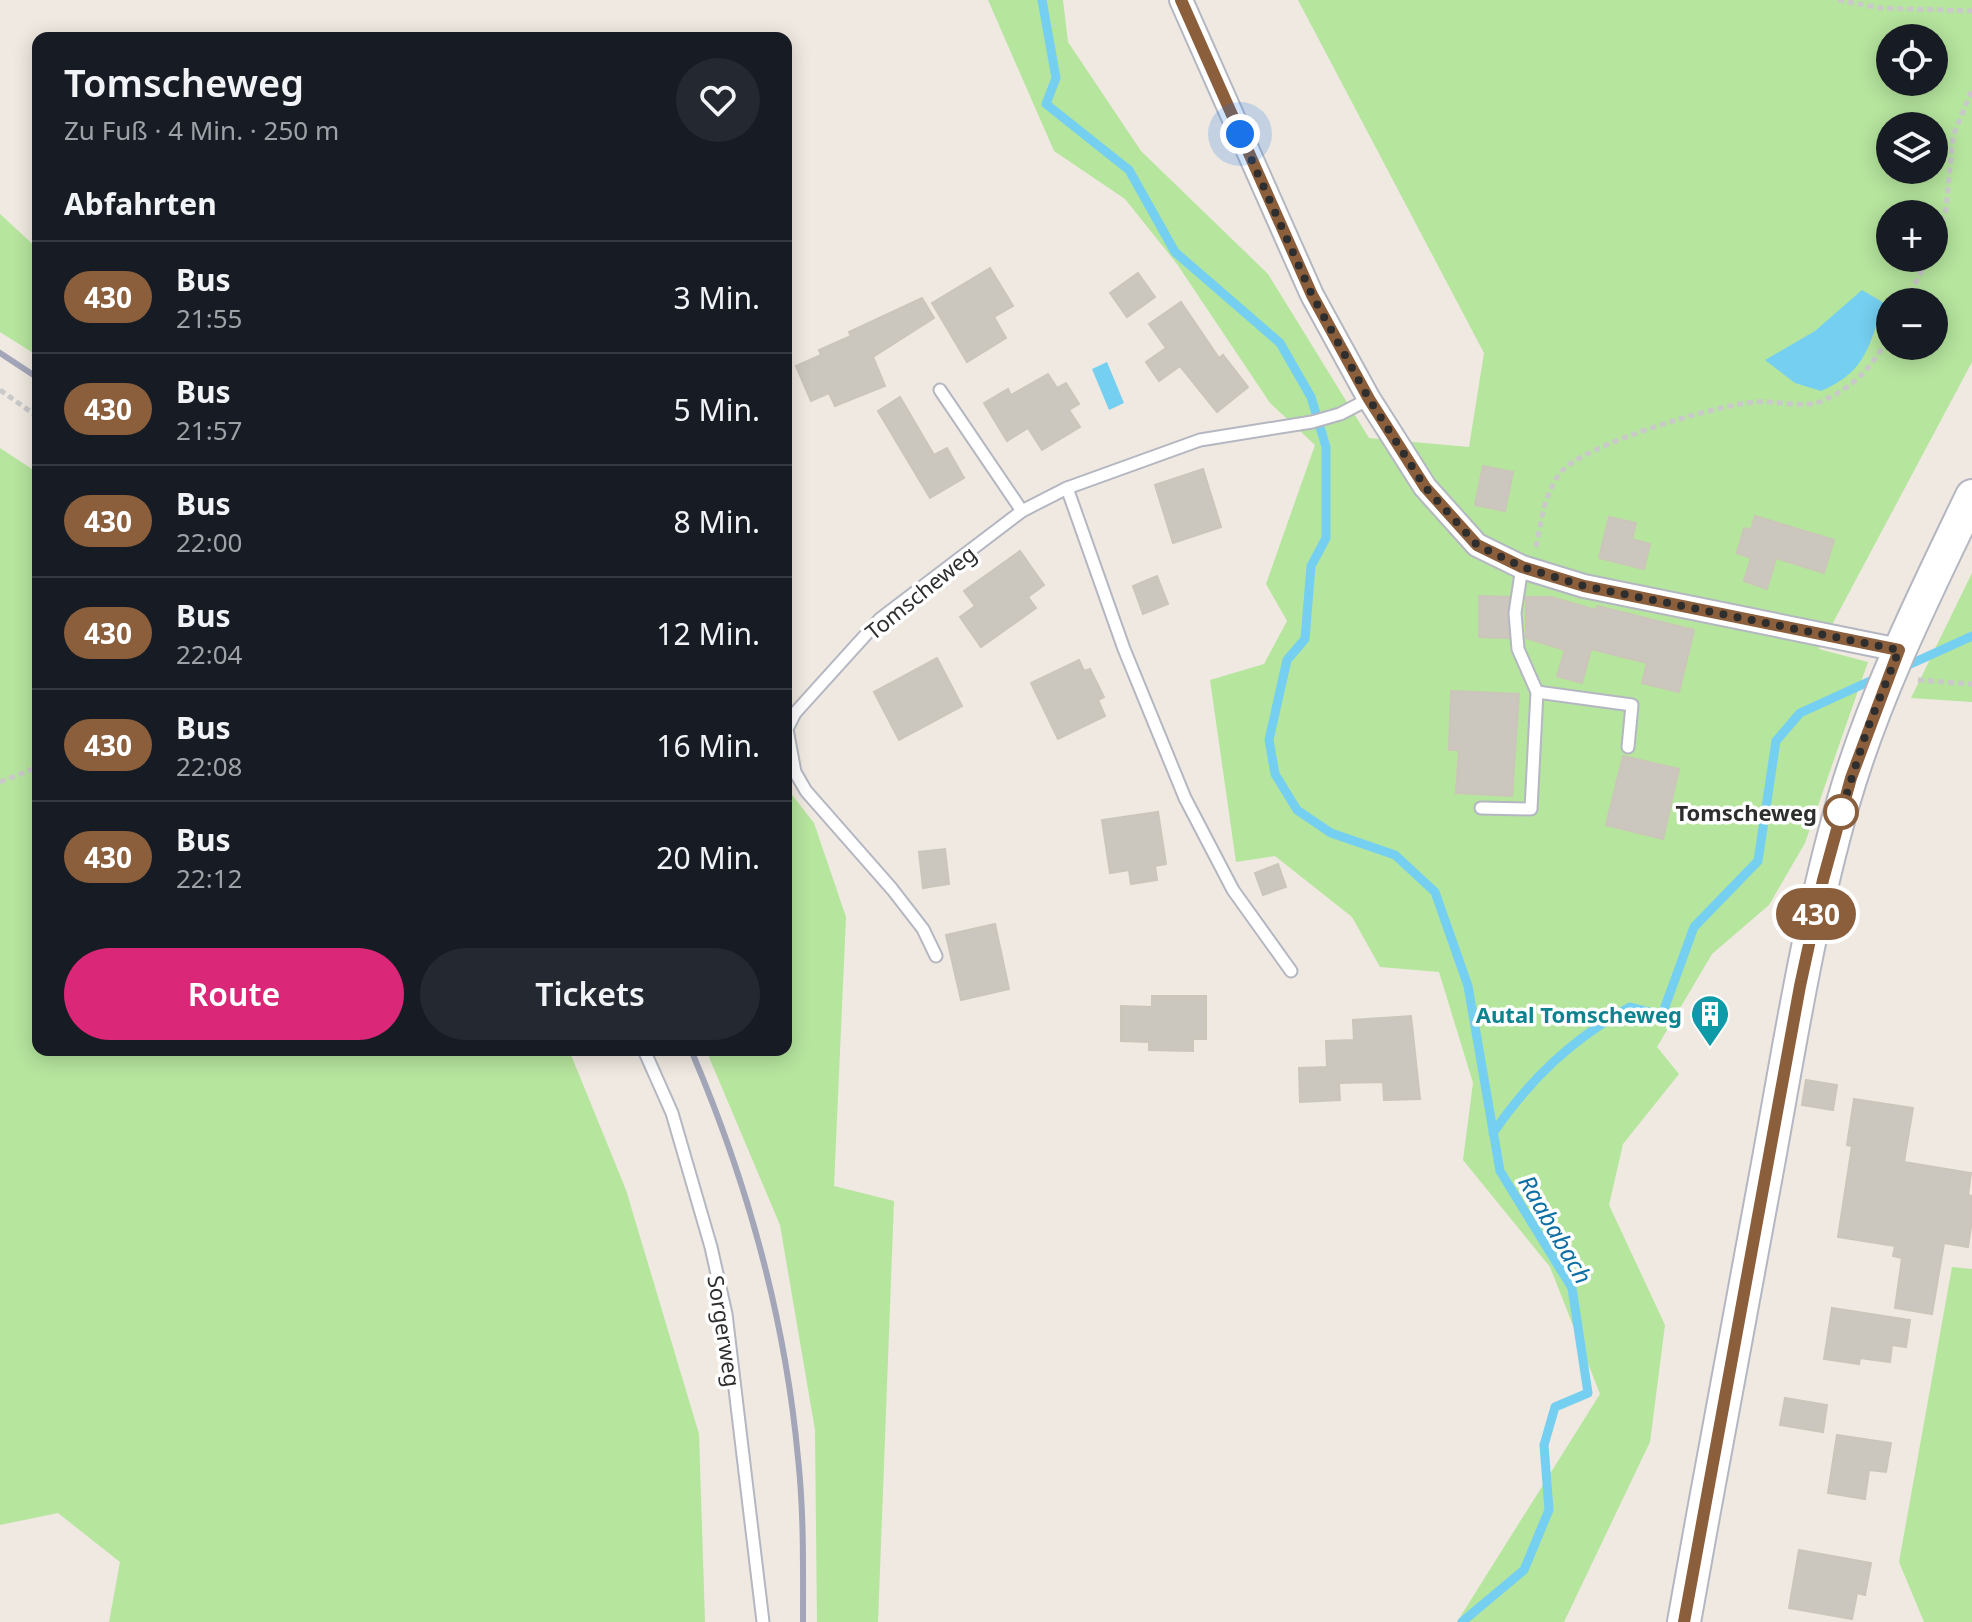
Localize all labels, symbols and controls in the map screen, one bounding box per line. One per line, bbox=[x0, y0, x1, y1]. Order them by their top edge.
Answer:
map controls bbox=[1876, 24, 1948, 360]
button: locate bbox=[1876, 24, 1948, 96]
text: Tomscheweg bbox=[64, 56, 304, 108]
button: heart bbox=[676, 58, 760, 142]
text: Zu Fuß · 4 Min. · 250 m bbox=[64, 112, 339, 148]
button: layers bbox=[1876, 112, 1948, 184]
your location bbox=[1220, 114, 1260, 154]
text: Abfahrten bbox=[64, 183, 217, 224]
button: + bbox=[1876, 200, 1948, 272]
text: Bus bbox=[176, 259, 231, 300]
text: 3 Min. bbox=[674, 277, 760, 318]
text: 430 bbox=[84, 278, 132, 316]
button: − bbox=[1876, 288, 1948, 360]
text: 21:55 bbox=[176, 300, 242, 336]
text: Bus bbox=[176, 371, 231, 412]
text: 5 Min. bbox=[674, 389, 760, 430]
text: 430 bbox=[84, 390, 132, 428]
text: 21:57 bbox=[176, 412, 242, 448]
text: Bus bbox=[176, 483, 231, 524]
text: 8 Min. bbox=[674, 501, 760, 542]
text: 430 bbox=[84, 502, 132, 540]
text: 22:00 bbox=[176, 524, 242, 560]
street label: Tomscheweg bbox=[858, 538, 982, 646]
text: Bus bbox=[176, 595, 231, 636]
text: 12 Min. bbox=[656, 613, 760, 654]
text: 430 bbox=[84, 614, 132, 652]
text: 22:04 bbox=[176, 636, 242, 672]
text: Bus bbox=[176, 707, 231, 748]
text: 16 Min. bbox=[656, 725, 760, 766]
text: 430 bbox=[84, 726, 132, 764]
text: 22:08 bbox=[176, 748, 242, 784]
marker: Tomscheweg bbox=[1824, 795, 1858, 829]
place label: Tomscheweg bbox=[1675, 797, 1817, 827]
text: Bus bbox=[176, 819, 231, 860]
text: 20 Min. bbox=[656, 837, 760, 878]
text: 430 bbox=[84, 838, 132, 876]
text: 22:12 bbox=[176, 860, 242, 896]
line badge: 430 bbox=[1770, 888, 1862, 940]
text: 430 bbox=[1792, 895, 1840, 933]
button: Route bbox=[64, 948, 404, 1040]
button: Tickets bbox=[420, 948, 760, 1040]
building icon: Autal Tomscheweg bbox=[1689, 993, 1731, 1048]
place label: Autal Tomscheweg bbox=[1476, 999, 1682, 1029]
water label: Raababach bbox=[1511, 1168, 1601, 1290]
street label: Sorgerweg bbox=[701, 1273, 749, 1389]

